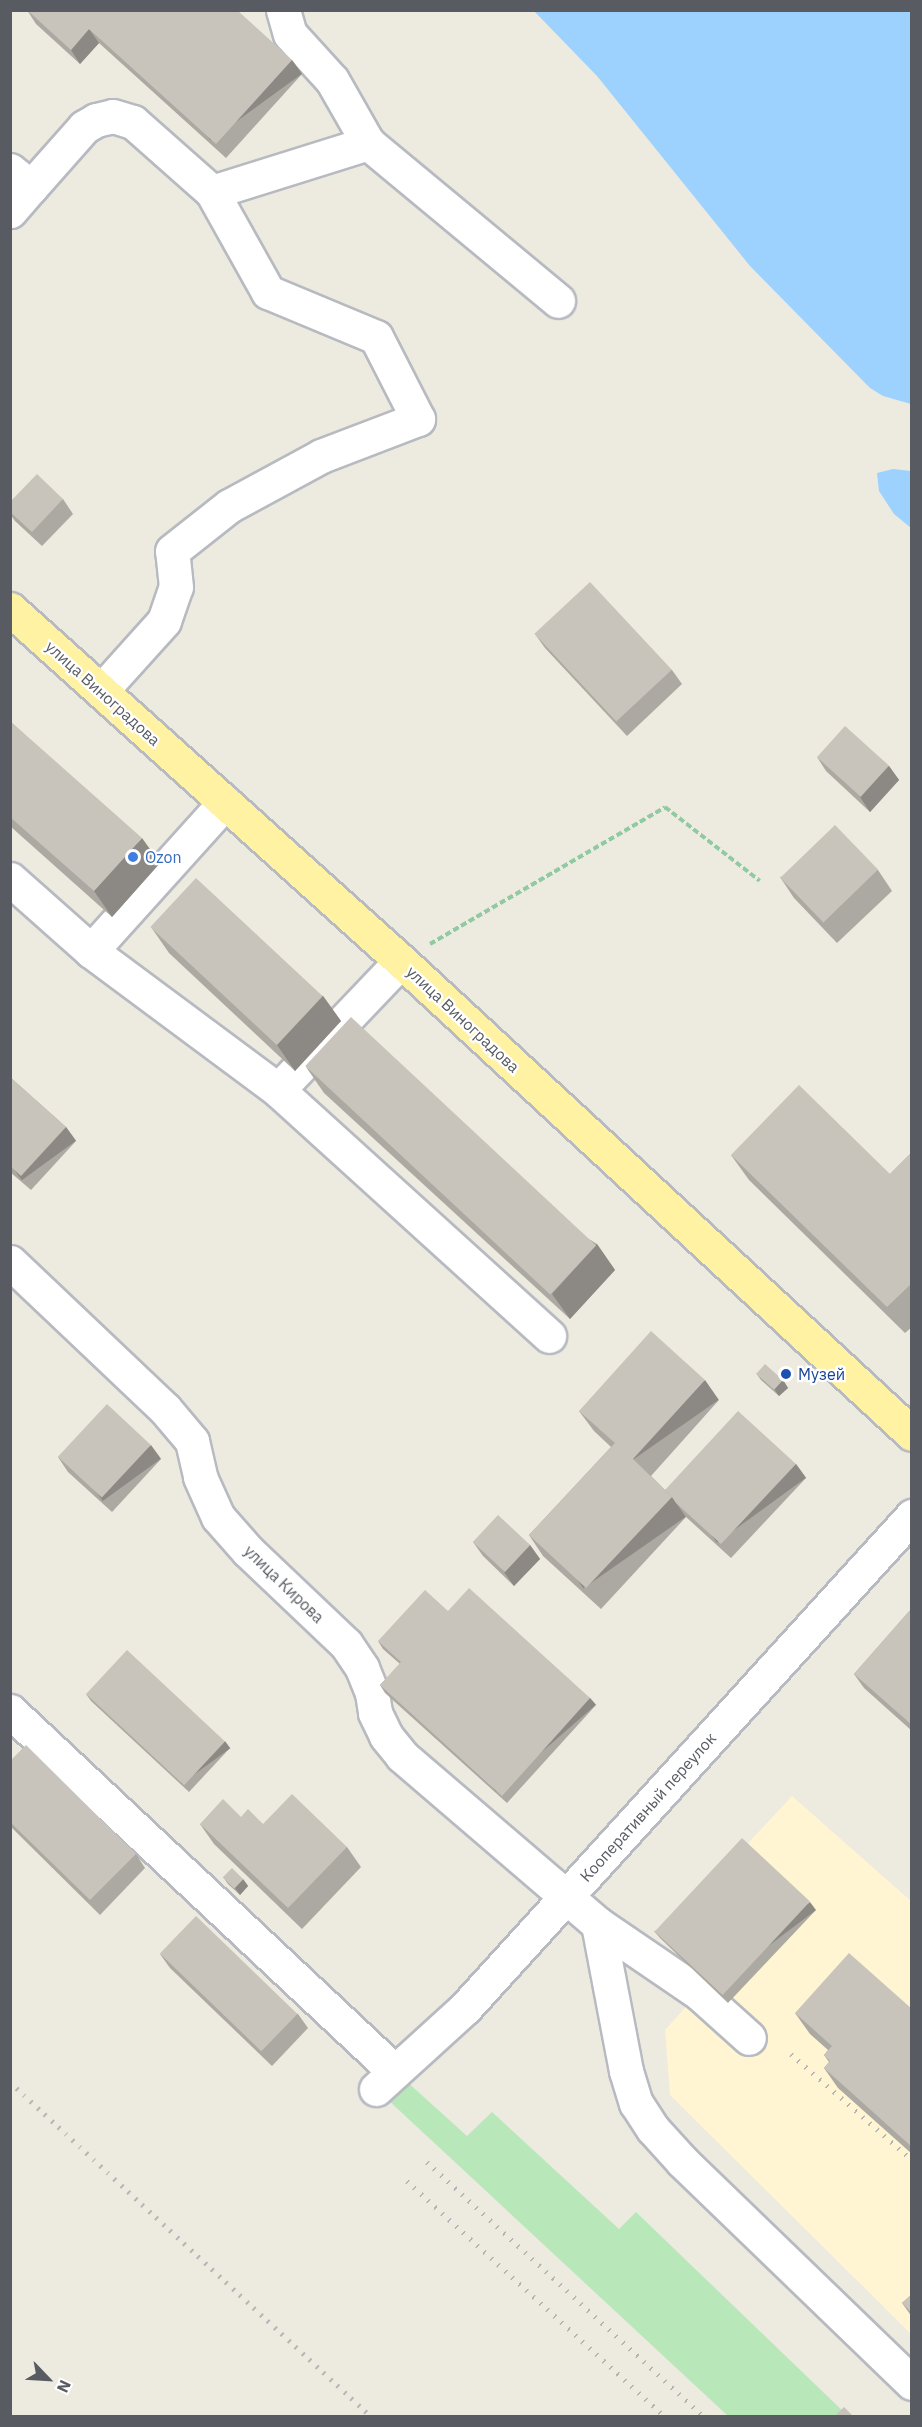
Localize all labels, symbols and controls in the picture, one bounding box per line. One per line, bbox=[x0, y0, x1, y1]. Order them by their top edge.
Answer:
street label: улица Виноградова bbox=[42, 637, 164, 749]
place label: Ozon bbox=[145, 847, 182, 867]
marker: Ozon bbox=[126, 850, 140, 864]
street label: улица Виноградова bbox=[403, 962, 523, 1076]
place label: Музей bbox=[798, 1364, 845, 1384]
marker: Музей bbox=[779, 1367, 793, 1381]
street label: улица Кирова bbox=[240, 1541, 328, 1627]
street label: Кооперативный переулок bbox=[576, 1728, 720, 1886]
north arrow bbox=[18, 2349, 78, 2409]
text: N bbox=[53, 2377, 76, 2396]

